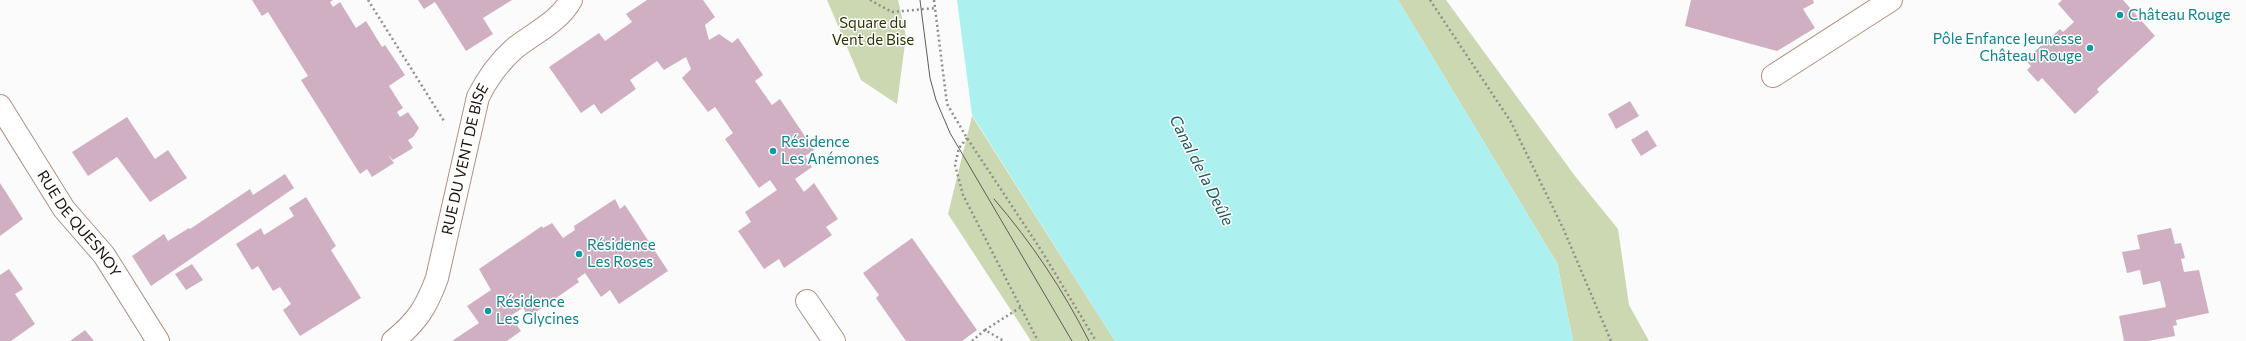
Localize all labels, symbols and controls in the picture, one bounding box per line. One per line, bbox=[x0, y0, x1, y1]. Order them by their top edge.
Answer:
place label: Château Rouge bbox=[2128, 5, 2231, 23]
marker: Château Rouge bbox=[2115, 10, 2125, 20]
park label: Square du Vent de Bise bbox=[832, 13, 914, 48]
place label: Pôle Enfance Jeunesse Château Rouge bbox=[1933, 29, 2082, 64]
marker: Pôle Enfance Jeunesse Château Rouge bbox=[2085, 43, 2095, 53]
street label: RUE DU VENT DE BISE bbox=[437, 80, 492, 236]
water label: Canal de la Deûle bbox=[1166, 111, 1239, 229]
place label: Résidence Les Anémones bbox=[781, 132, 880, 167]
marker: Résidence Les Anémones bbox=[768, 146, 778, 156]
street label: RUE DE QUESNOY bbox=[34, 167, 126, 280]
place label: Résidence Les Roses bbox=[587, 235, 656, 270]
marker: Résidence Les Roses bbox=[574, 249, 584, 259]
place label: Résidence Les Glycines bbox=[496, 292, 579, 327]
marker: Résidence Les Glycines bbox=[483, 306, 493, 316]

